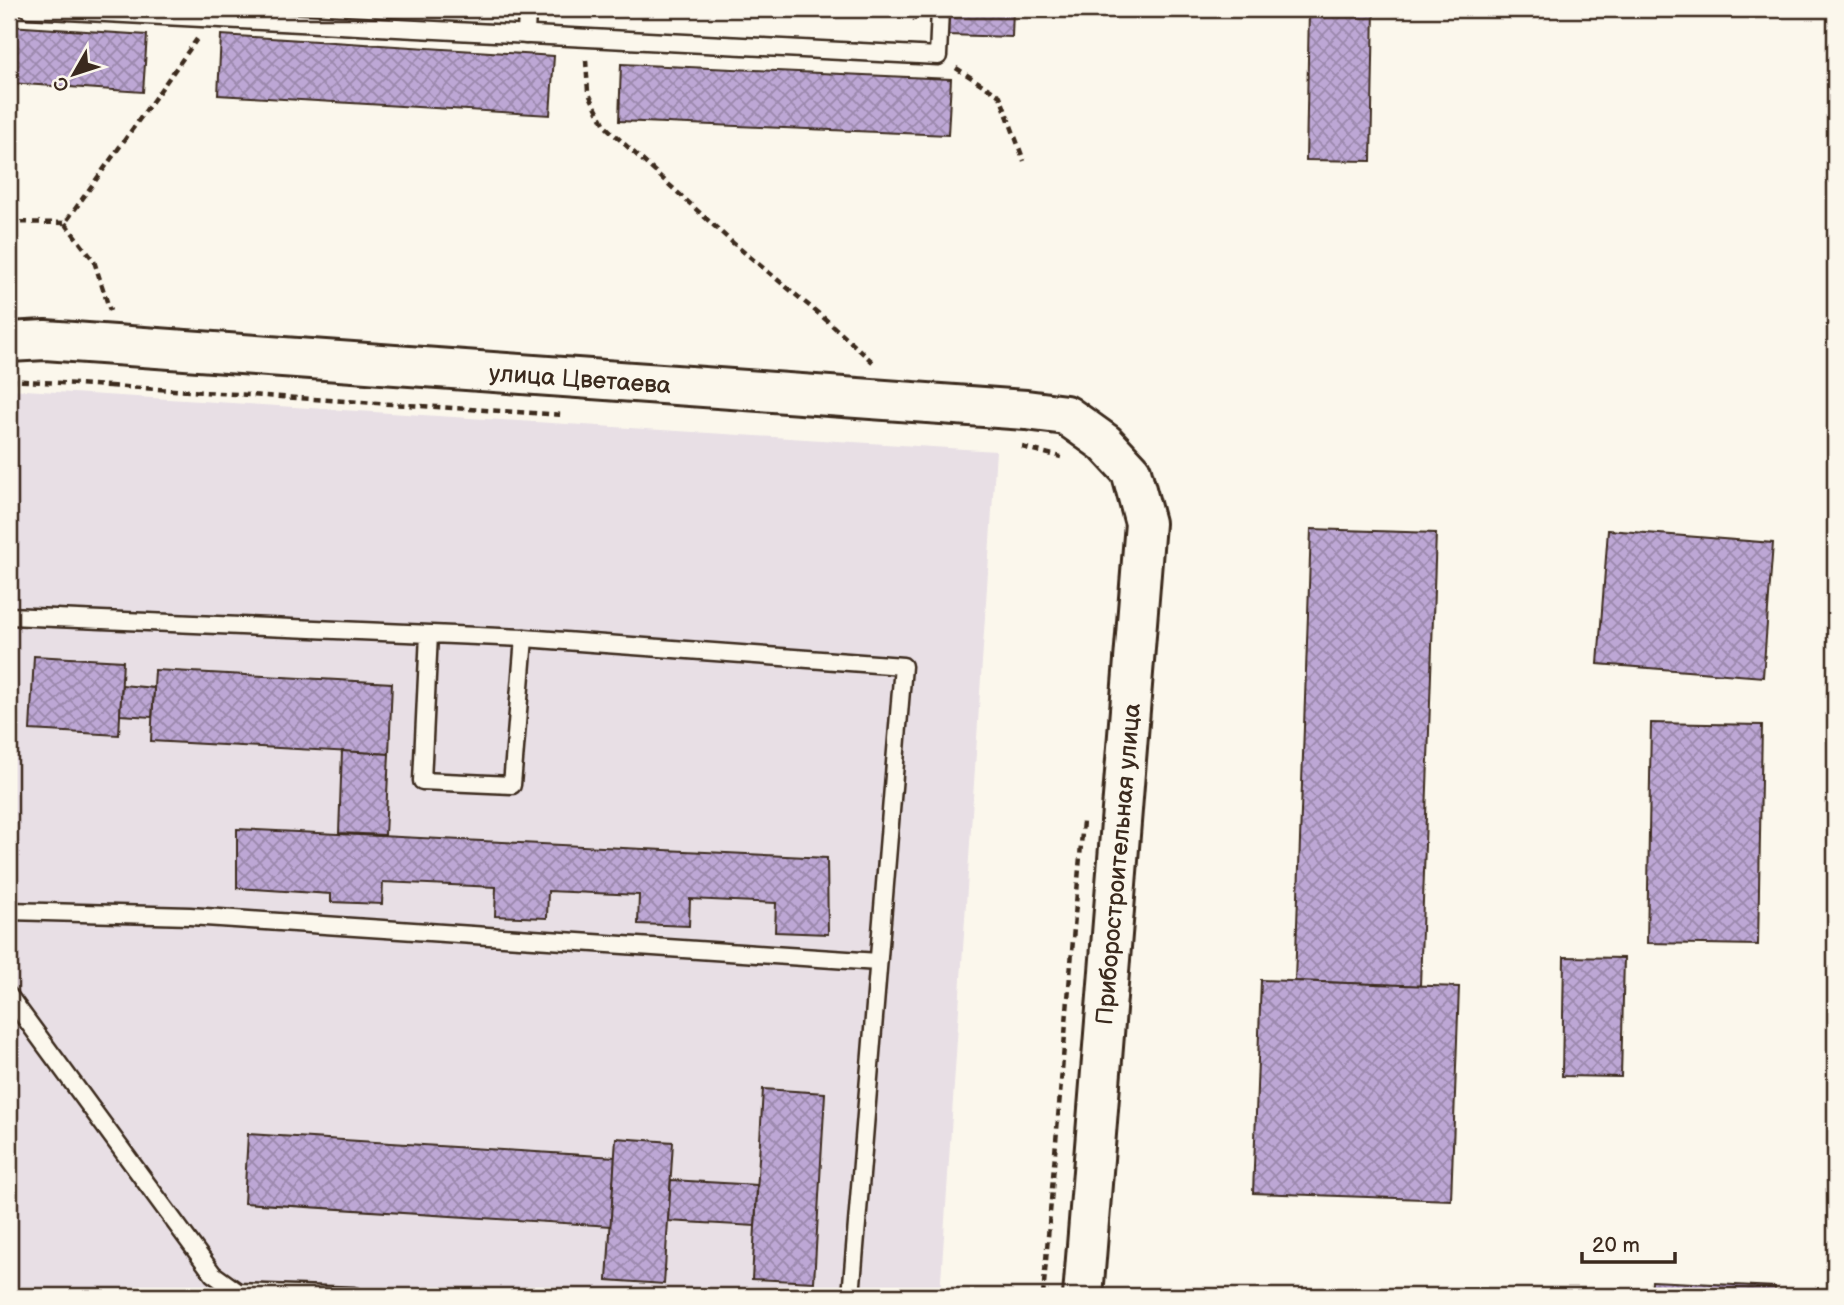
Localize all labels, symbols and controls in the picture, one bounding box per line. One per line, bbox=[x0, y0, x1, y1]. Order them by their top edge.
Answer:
north arrow bbox=[38, 38, 108, 108]
text: С bbox=[49, 71, 75, 96]
street label: улица Цветаева bbox=[488, 359, 672, 400]
street label: Приборостроительная улица bbox=[1090, 702, 1147, 1026]
scale bar bbox=[1582, 1221, 1674, 1265]
text: 20 m bbox=[1592, 1233, 1640, 1258]

